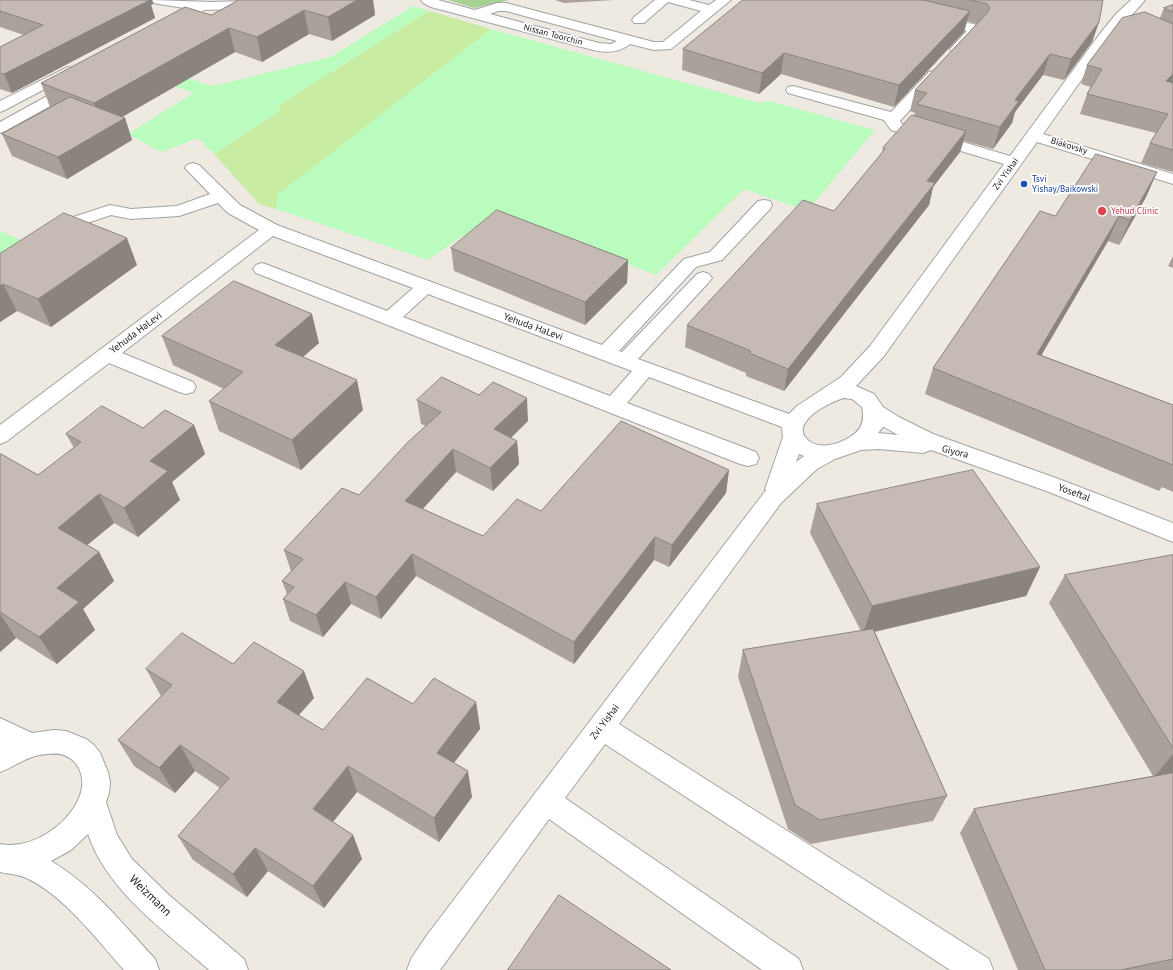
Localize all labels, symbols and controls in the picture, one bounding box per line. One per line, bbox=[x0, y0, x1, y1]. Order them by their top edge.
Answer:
street label: Nissan Toorchin bbox=[522, 22, 584, 48]
street label: Biakovsky bbox=[1049, 135, 1089, 157]
street label: Zvi Yishai bbox=[991, 156, 1021, 192]
place label: Tsvi Yishay/Baikowski bbox=[1032, 174, 1098, 195]
marker: Tsvi Yishay/Baikowski bbox=[1019, 179, 1029, 189]
marker: Yehud Clinic bbox=[1096, 205, 1108, 217]
place label: Yehud Clinic bbox=[1111, 206, 1158, 216]
street label: Yehuda HaLevi bbox=[108, 309, 164, 357]
street label: Yehuda HaLevi bbox=[502, 311, 564, 343]
street label: Giyora bbox=[940, 443, 970, 461]
street label: Yoseftal bbox=[1056, 482, 1092, 504]
street label: Zvi Yishai bbox=[588, 702, 622, 742]
street label: Weizmann bbox=[126, 872, 174, 920]

